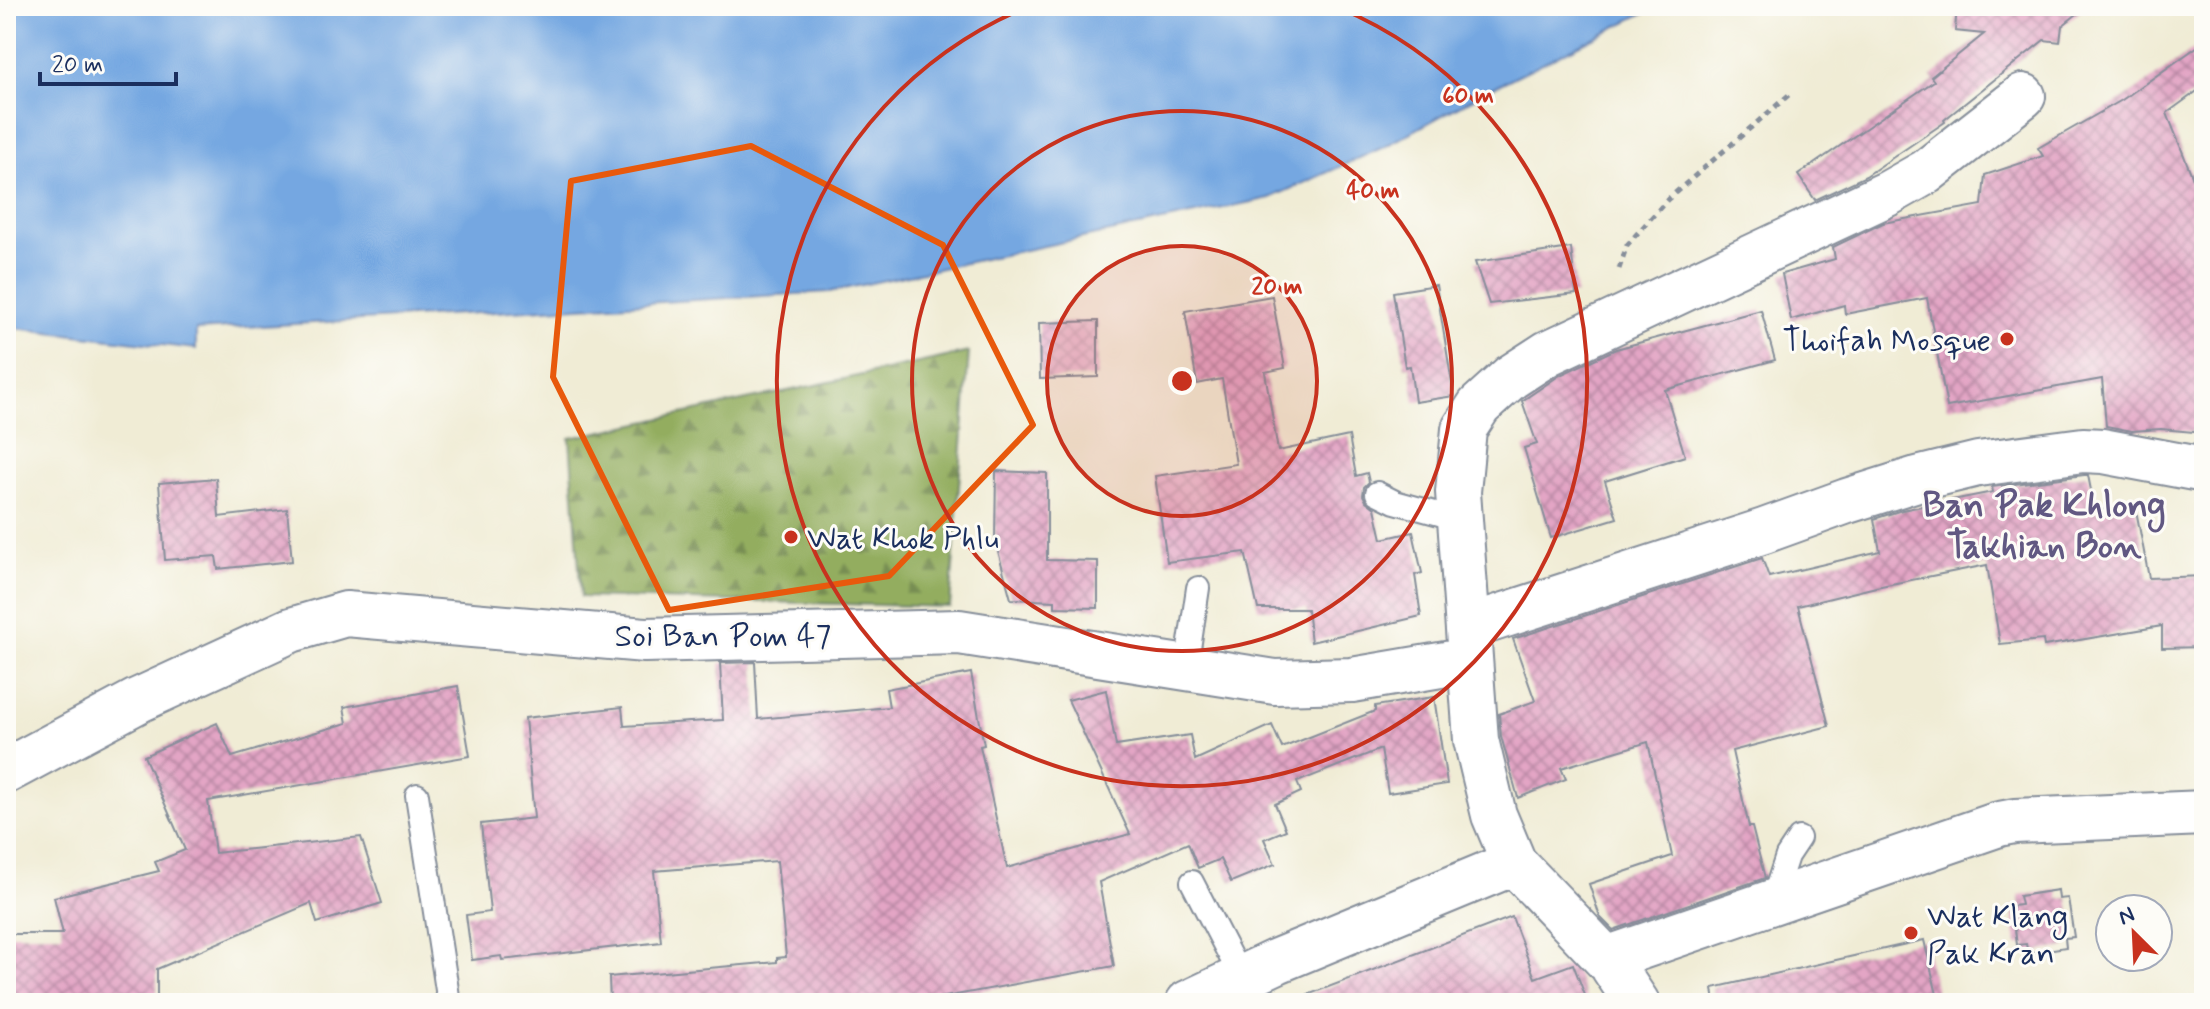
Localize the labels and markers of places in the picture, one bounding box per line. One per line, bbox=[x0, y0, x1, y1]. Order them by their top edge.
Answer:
place label: Thoifah Mosque bbox=[1783, 320, 1991, 362]
marker: Thoifah Mosque bbox=[1998, 330, 2016, 348]
centre of rings bbox=[1168, 367, 1196, 395]
place label: Wat Khok Phlu bbox=[807, 518, 999, 560]
marker: Wat Khok Phlu bbox=[782, 528, 800, 546]
place label: Wat Klang Pak Kran bbox=[1927, 896, 2068, 975]
marker: Wat Klang Pak Kran bbox=[1902, 924, 1920, 942]

